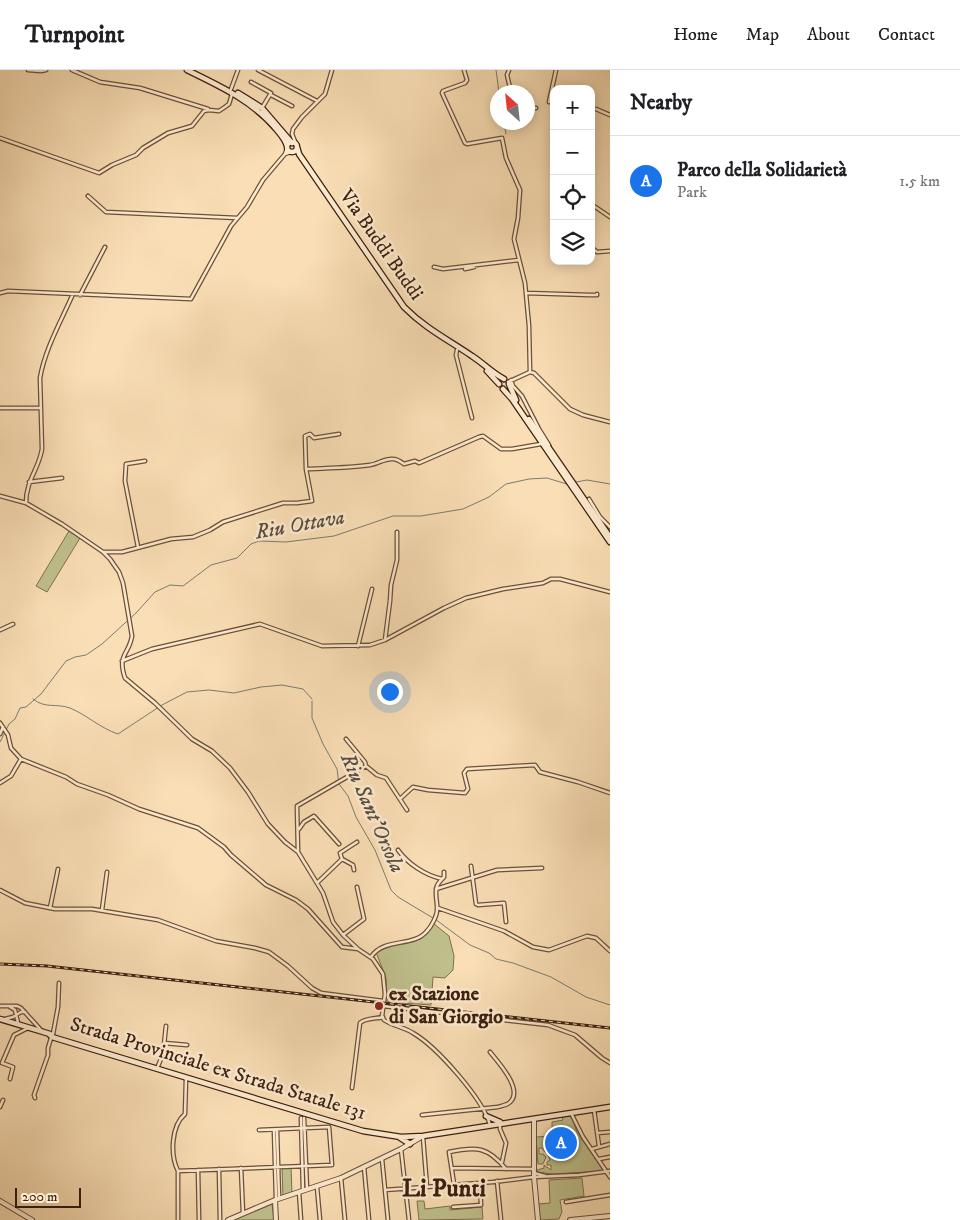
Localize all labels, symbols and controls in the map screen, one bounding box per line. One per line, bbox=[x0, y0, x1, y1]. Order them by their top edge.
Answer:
text: Turnpoint bbox=[25, 20, 124, 50]
text: Home bbox=[673, 24, 718, 46]
text: Map bbox=[746, 24, 779, 46]
text: About bbox=[807, 24, 850, 46]
text: Contact bbox=[878, 24, 935, 46]
north arrow bbox=[490, 85, 535, 130]
map controls bbox=[550, 85, 595, 265]
button: + bbox=[550, 85, 595, 130]
text: Nearby bbox=[630, 90, 692, 116]
button: − bbox=[550, 130, 595, 175]
text: Parco della Solidarietà bbox=[677, 159, 847, 182]
text: A bbox=[641, 171, 651, 191]
text: 1.5 km bbox=[899, 171, 940, 191]
button: locate bbox=[550, 175, 595, 220]
text: Park bbox=[677, 182, 707, 202]
street label: Via Buddi Buddi bbox=[333, 184, 428, 305]
button: layers bbox=[550, 220, 595, 265]
water label: Riu Ottava bbox=[252, 504, 347, 546]
your location bbox=[377, 679, 403, 705]
water label: Riu Sant'Orsola bbox=[334, 748, 410, 877]
place label: ex Stazione di San Giorgio bbox=[389, 982, 503, 1030]
marker: ex Stazione di San Giorgio bbox=[373, 1000, 385, 1012]
street label: Strada Provinciale ex Strada Statale 131 bbox=[67, 1012, 369, 1126]
pin: A bbox=[545, 1124, 577, 1162]
district label: Li Punti bbox=[402, 1173, 486, 1204]
scale bar bbox=[15, 1185, 81, 1208]
text: 200 m bbox=[22, 1188, 57, 1206]

